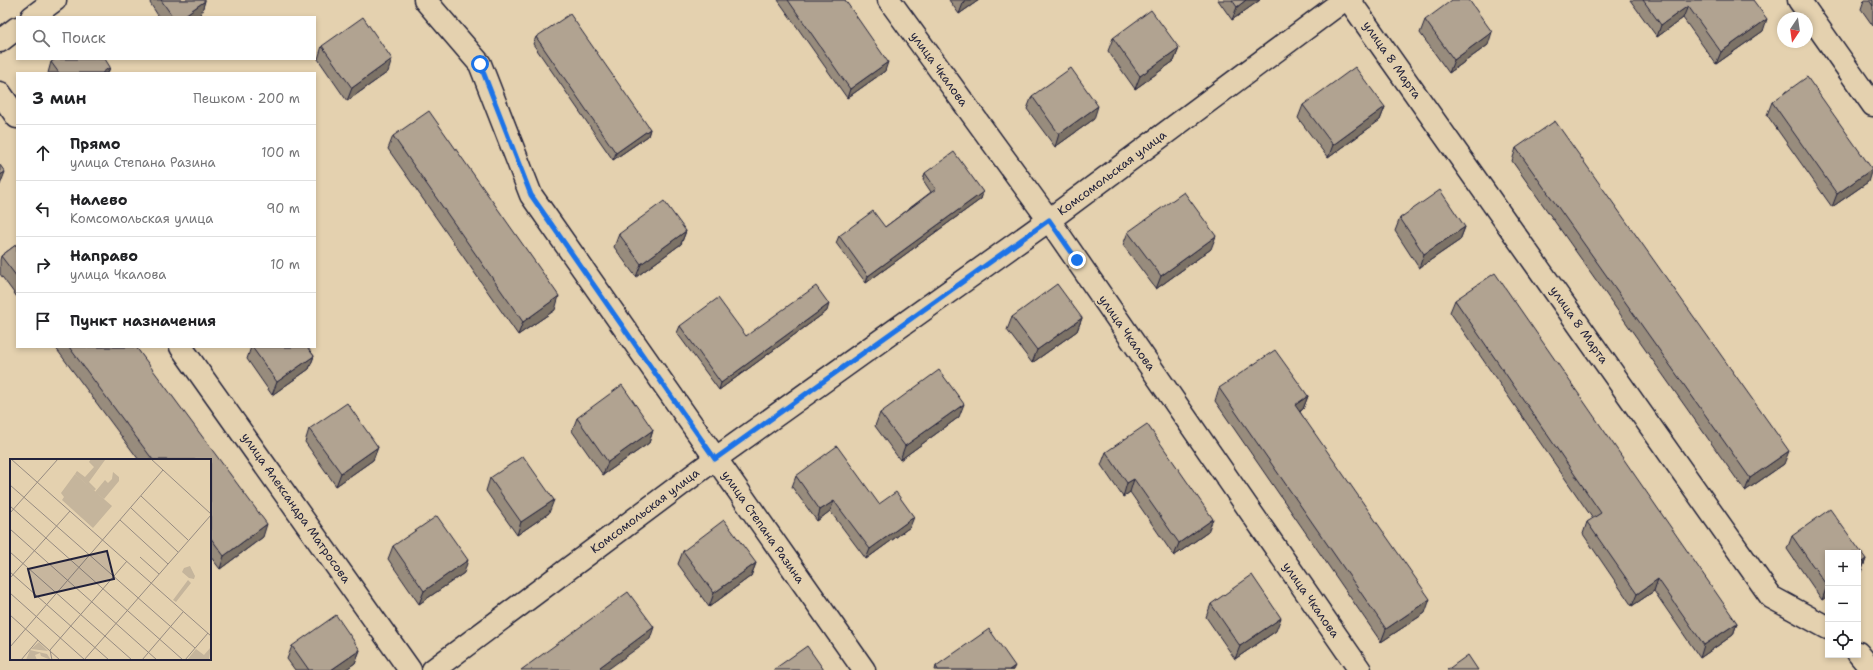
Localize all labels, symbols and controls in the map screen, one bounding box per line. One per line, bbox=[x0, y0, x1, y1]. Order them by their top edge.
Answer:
north arrow bbox=[1777, 12, 1813, 48]
search box bbox=[16, 16, 316, 60]
street label: улица 8 Марта bbox=[1359, 18, 1425, 102]
icon: search bbox=[30, 27, 52, 49]
text: Поиск bbox=[62, 28, 106, 48]
street label: улица Чкалова bbox=[906, 28, 972, 110]
route start bbox=[471, 55, 489, 73]
text: 3 мин bbox=[32, 87, 87, 109]
text: Пешком · 200 m bbox=[193, 90, 300, 107]
street label: Комсомольская улица bbox=[1054, 126, 1170, 219]
text: Прямо bbox=[70, 134, 120, 154]
icon: ahead bbox=[32, 142, 54, 164]
text: 100 m bbox=[261, 144, 300, 161]
text: улица Степана Разина bbox=[70, 154, 216, 171]
text: Налево bbox=[70, 190, 128, 210]
icon: left bbox=[32, 198, 54, 220]
text: 90 m bbox=[266, 200, 300, 217]
text: Комсомольская улица bbox=[70, 210, 213, 227]
text: Направо bbox=[70, 246, 138, 266]
route end bbox=[1068, 251, 1086, 269]
icon: right bbox=[32, 254, 54, 276]
text: 10 m bbox=[270, 256, 300, 273]
text: улица Чкалова bbox=[70, 266, 166, 283]
street label: улица 8 Марта bbox=[1546, 283, 1612, 367]
street label: улица Чкалова bbox=[1095, 292, 1159, 374]
icon: arrive bbox=[32, 310, 54, 332]
text: Пункт назначения bbox=[70, 311, 216, 331]
street label: улица Александра Матросова bbox=[238, 430, 355, 587]
inset map bbox=[10, 459, 211, 660]
street label: Комсомольская улица bbox=[587, 464, 703, 557]
street label: улица Степана Разина bbox=[718, 467, 808, 587]
map controls bbox=[1825, 550, 1861, 658]
button: + bbox=[1825, 550, 1861, 586]
street label: улица Чкалова bbox=[1279, 559, 1343, 641]
button: − bbox=[1825, 586, 1861, 622]
button: locate bbox=[1825, 622, 1861, 658]

